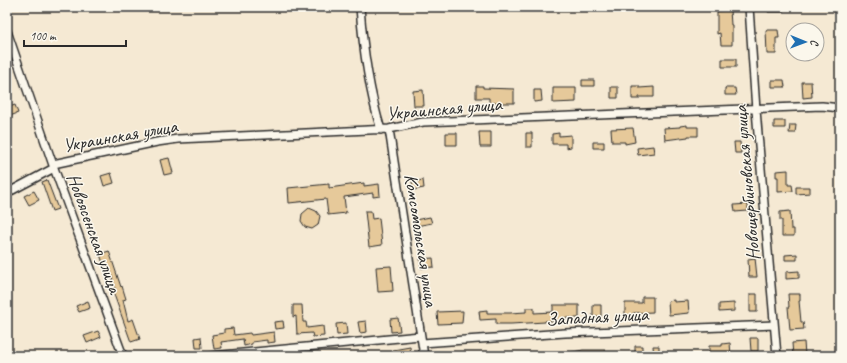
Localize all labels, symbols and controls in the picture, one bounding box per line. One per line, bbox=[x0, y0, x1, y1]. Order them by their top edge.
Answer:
scale bar bbox=[24, 22, 126, 48]
north arrow bbox=[785, 22, 825, 62]
text: 100 m bbox=[30, 28, 57, 44]
text: С bbox=[808, 39, 822, 47]
street label: Украинская улица bbox=[385, 92, 504, 126]
street label: Новощербиновская улица bbox=[728, 102, 766, 262]
street label: Украинская улица bbox=[61, 114, 181, 158]
street label: Новоясенская улица bbox=[61, 170, 128, 299]
street label: Комсомольская улица bbox=[399, 172, 444, 310]
street label: Западная улица bbox=[545, 302, 650, 332]

